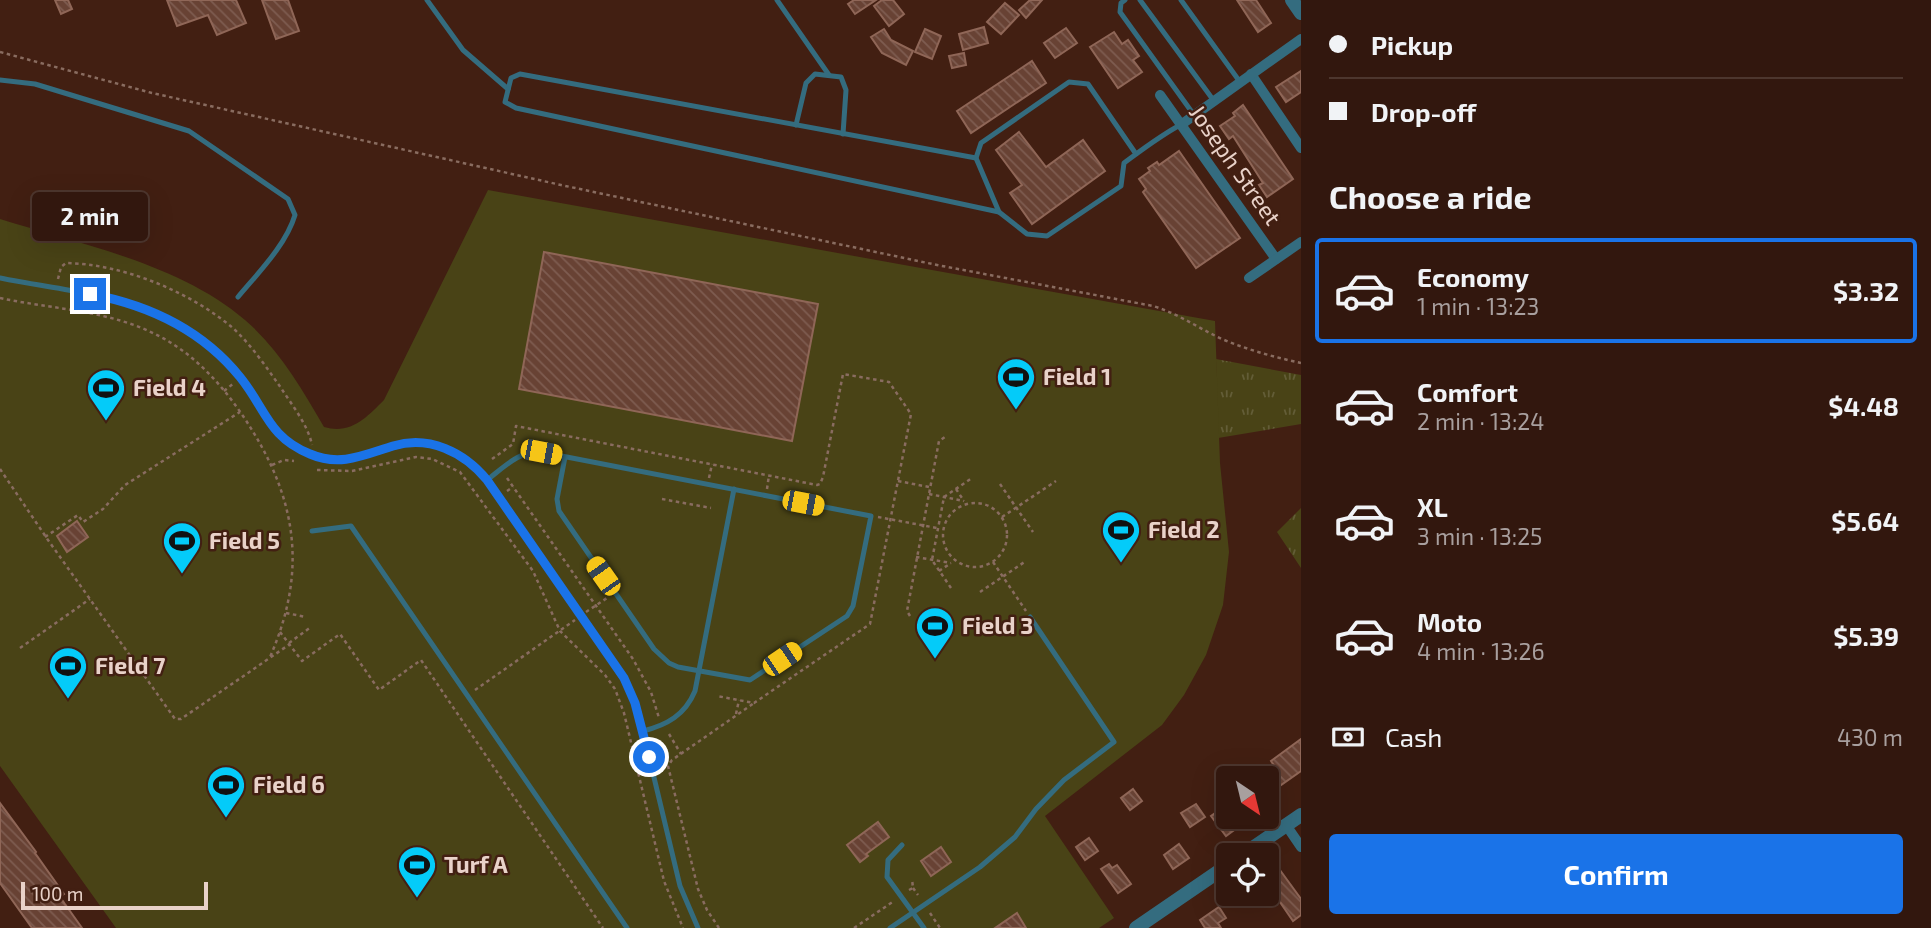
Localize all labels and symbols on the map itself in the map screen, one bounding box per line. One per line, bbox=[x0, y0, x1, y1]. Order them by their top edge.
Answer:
street label: Joseph Street bbox=[1184, 99, 1288, 230]
callout: 2 min bbox=[32, 192, 148, 242]
route end bbox=[74, 278, 106, 310]
sports icon: Field 1 bbox=[995, 356, 1037, 411]
place label: Field 1 bbox=[1043, 362, 1111, 390]
sports icon: Field 4 bbox=[85, 367, 127, 422]
place label: Field 4 bbox=[133, 373, 206, 401]
car bbox=[519, 438, 564, 466]
car bbox=[781, 489, 826, 517]
sports icon: Field 2 bbox=[1100, 509, 1142, 564]
place label: Field 2 bbox=[1148, 515, 1220, 543]
sports icon: Field 5 bbox=[161, 520, 203, 575]
place label: Field 5 bbox=[209, 526, 280, 554]
car bbox=[583, 553, 624, 599]
sports icon: Field 3 bbox=[914, 605, 956, 660]
place label: Field 3 bbox=[962, 611, 1033, 639]
car bbox=[759, 639, 806, 679]
sports icon: Field 7 bbox=[47, 645, 89, 700]
place label: Field 7 bbox=[95, 651, 166, 679]
route start bbox=[633, 741, 665, 773]
sports icon: Field 6 bbox=[205, 764, 247, 819]
north arrow bbox=[1216, 766, 1279, 830]
place label: Field 6 bbox=[253, 770, 325, 798]
sports icon: Turf A bbox=[396, 844, 438, 899]
place label: Turf A bbox=[444, 850, 508, 878]
scale bar bbox=[21, 879, 208, 911]

